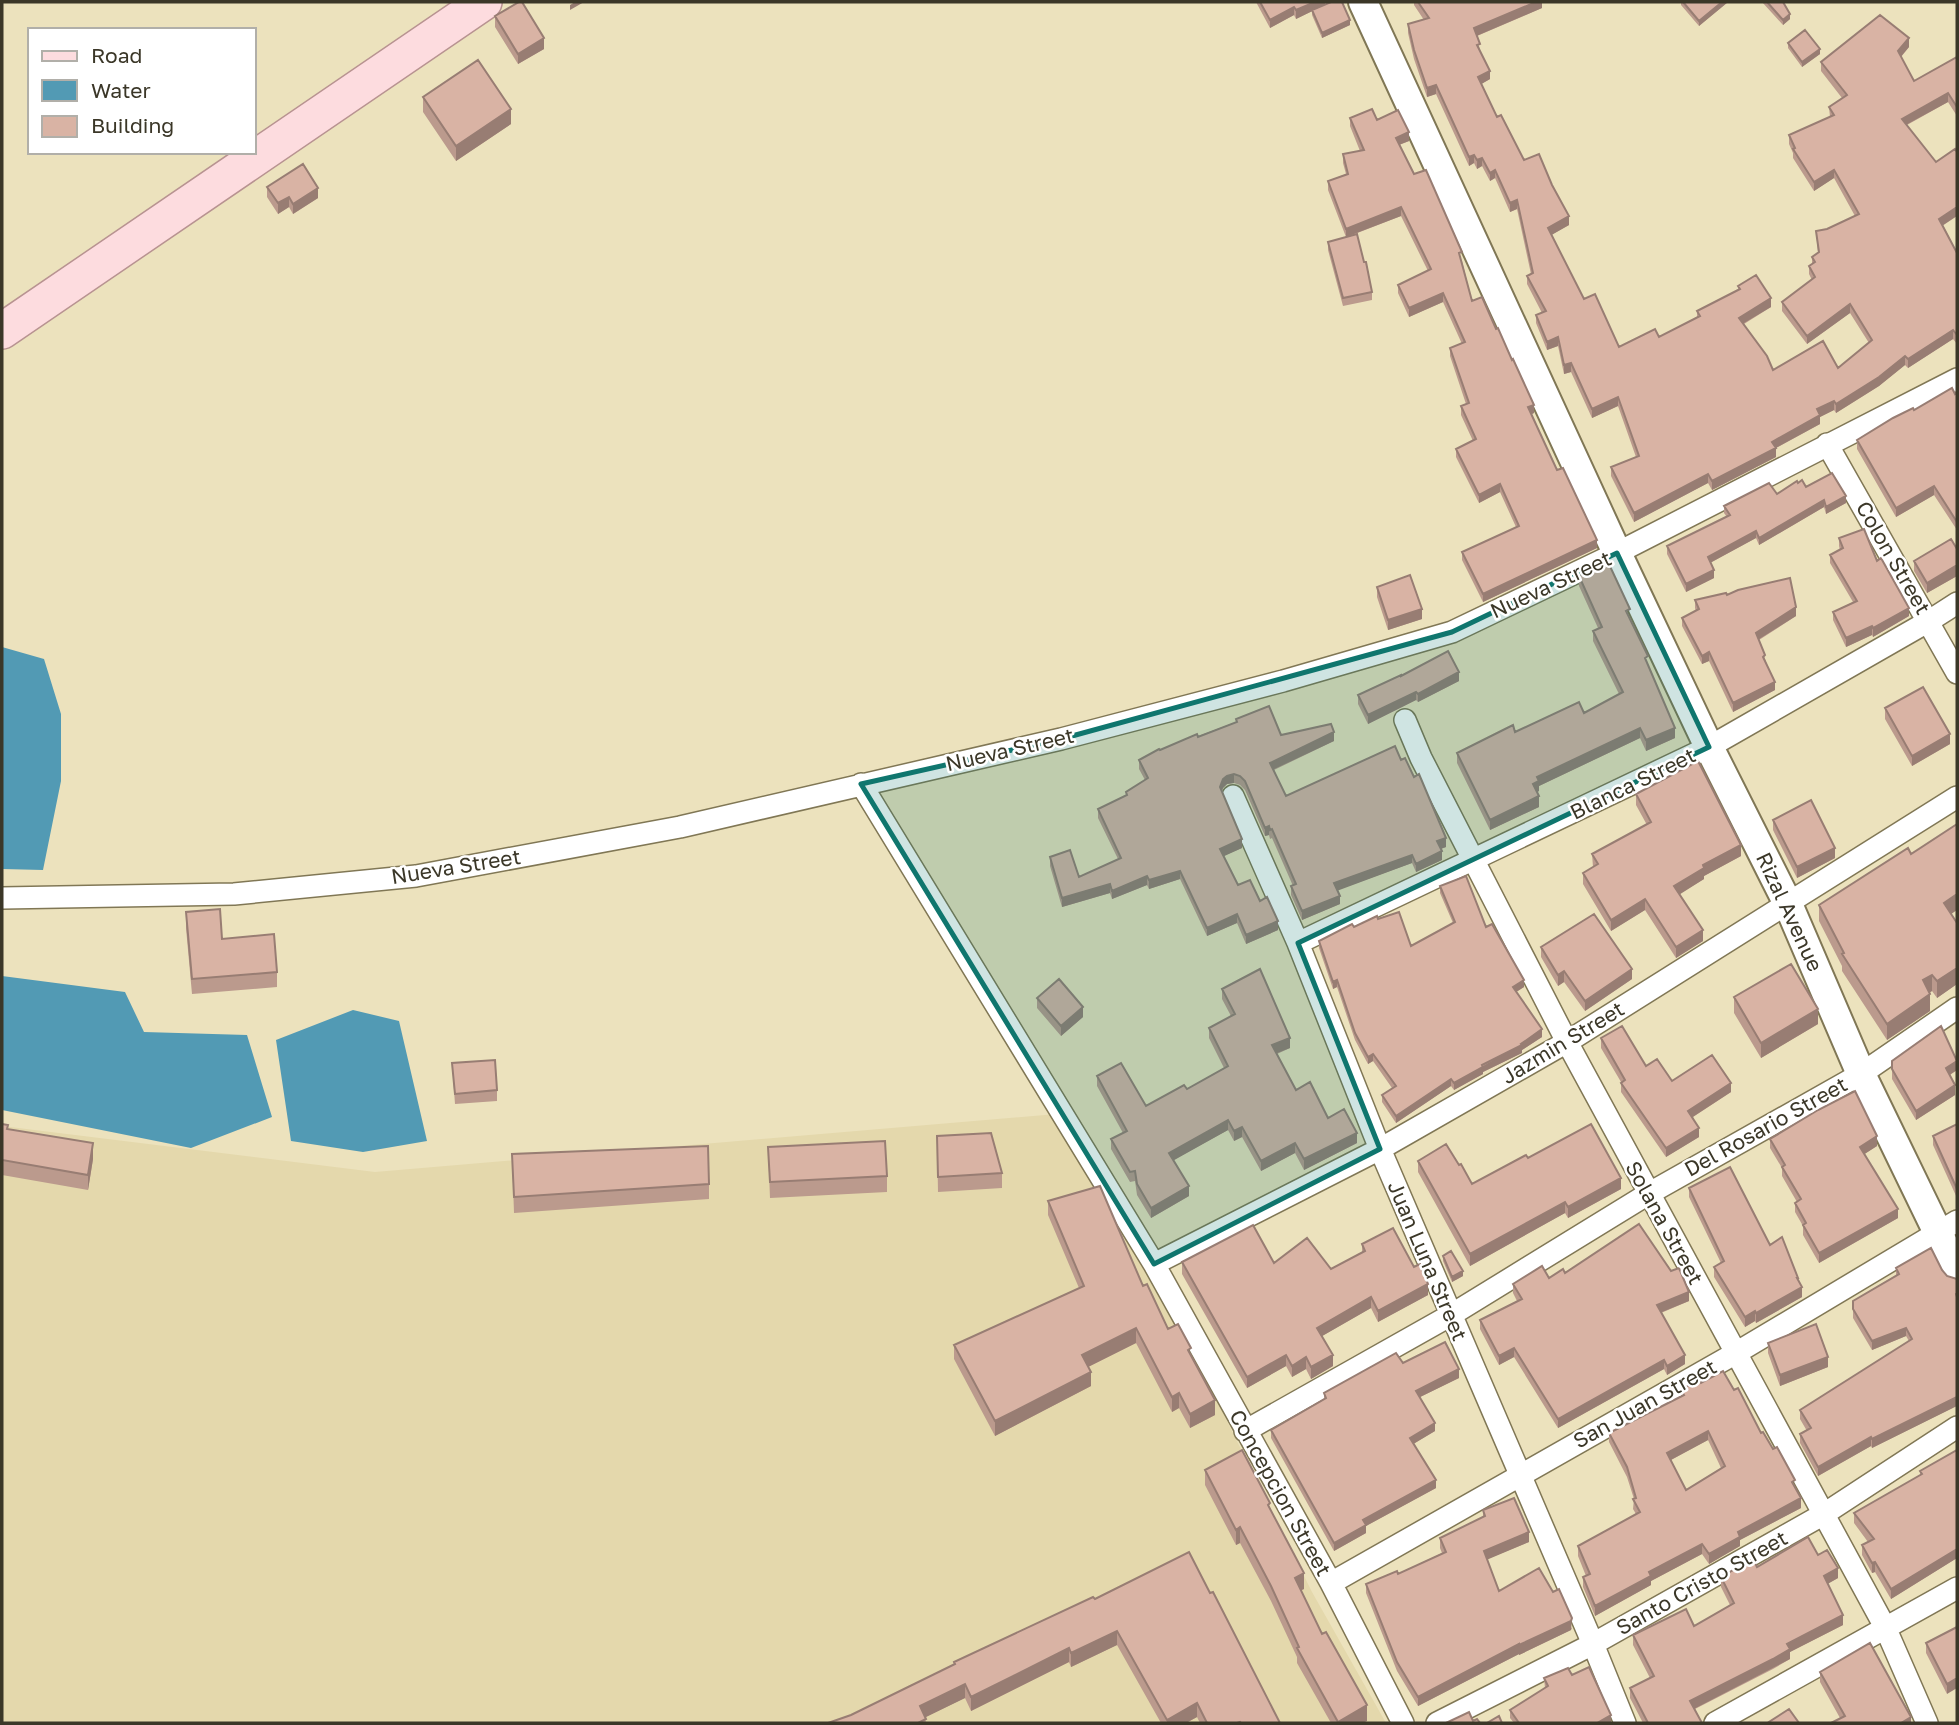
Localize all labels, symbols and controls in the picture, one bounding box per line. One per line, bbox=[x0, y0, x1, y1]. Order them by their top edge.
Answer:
legend bbox=[28, 28, 256, 154]
text: Road bbox=[91, 42, 142, 68]
text: Water bbox=[91, 77, 151, 103]
text: Building bbox=[91, 112, 174, 138]
street label: Colon Street bbox=[1851, 496, 1937, 619]
street label: Nueva Street bbox=[1486, 545, 1615, 624]
street label: Nueva Street bbox=[943, 722, 1076, 776]
street label: Blanca Street bbox=[1566, 742, 1700, 825]
street label: Nueva Street bbox=[389, 843, 522, 889]
street label: Rizal Avenue bbox=[1751, 848, 1829, 975]
street label: Jazmin Street bbox=[1496, 995, 1629, 1089]
street label: Del Rosario Street bbox=[1679, 1071, 1852, 1182]
street label: Solana Street bbox=[1620, 1156, 1709, 1289]
street label: Juan Luna Street bbox=[1383, 1177, 1473, 1344]
street label: San Juan Street bbox=[1568, 1353, 1721, 1453]
street label: Concepcion Street bbox=[1224, 1405, 1337, 1580]
street label: Santo Cristo Street bbox=[1611, 1524, 1792, 1640]

